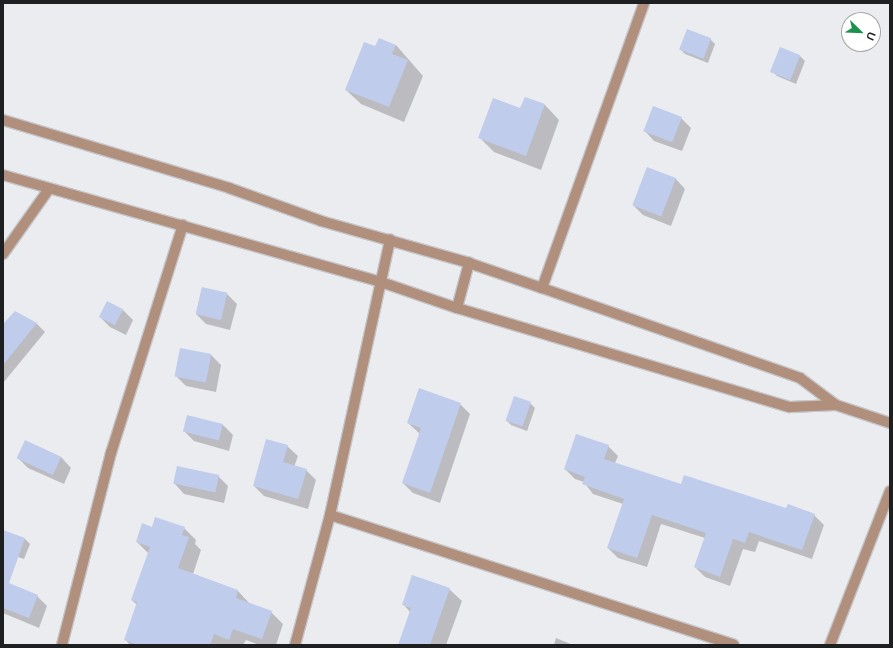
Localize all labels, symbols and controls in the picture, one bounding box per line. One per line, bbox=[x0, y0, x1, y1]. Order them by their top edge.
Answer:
north arrow bbox=[841, 12, 881, 52]
text: U bbox=[864, 30, 878, 42]

